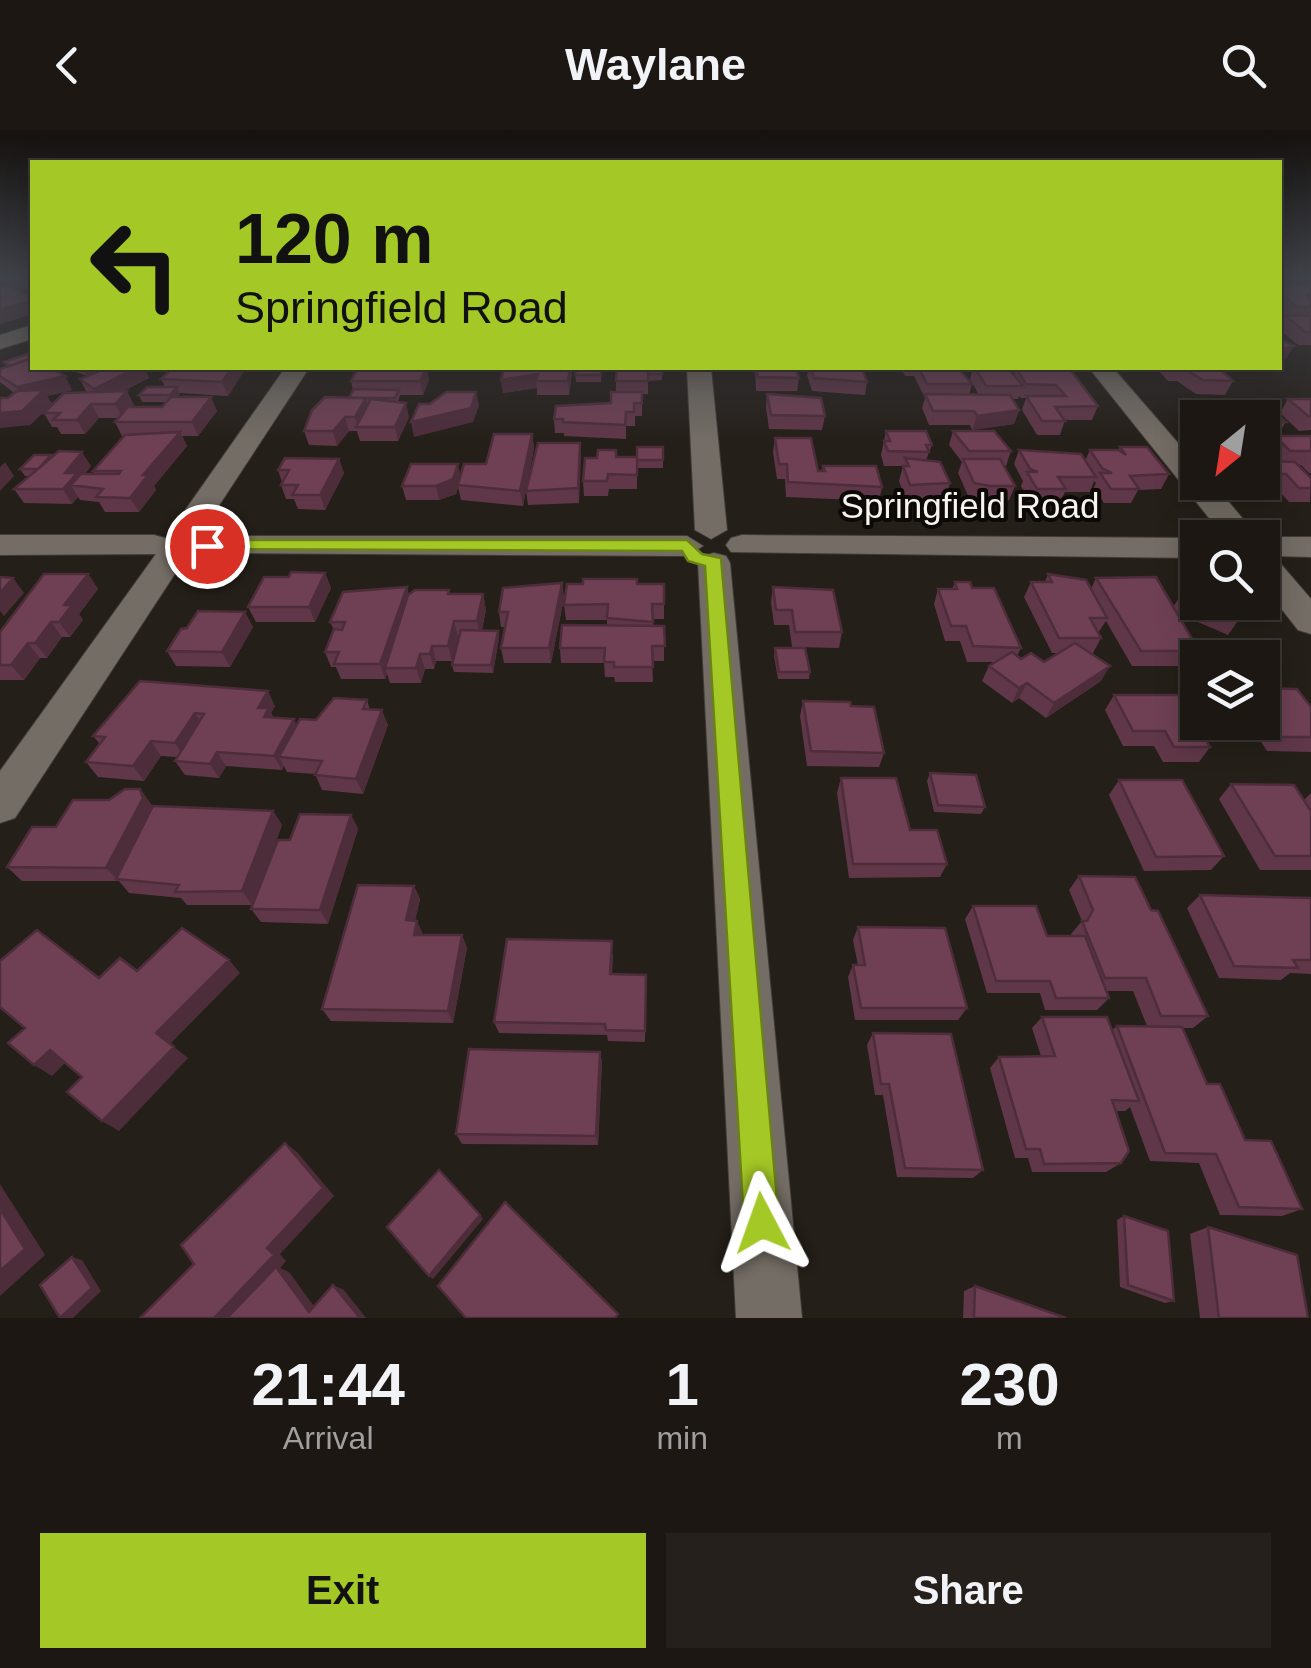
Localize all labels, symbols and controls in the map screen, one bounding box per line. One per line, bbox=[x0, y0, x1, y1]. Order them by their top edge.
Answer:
icon: back bbox=[40, 38, 95, 93]
icon: search bbox=[1216, 38, 1271, 93]
text: Waylane bbox=[565, 39, 746, 90]
icon: left bbox=[70, 200, 200, 330]
text: 120 m bbox=[235, 200, 433, 278]
text: Springfield Road bbox=[235, 282, 568, 333]
north arrow bbox=[1180, 400, 1280, 500]
map controls bbox=[1180, 400, 1280, 740]
street label: Springfield Road bbox=[841, 486, 1099, 525]
pin bbox=[165, 504, 250, 589]
icon: arrive bbox=[180, 519, 235, 574]
button: search bbox=[1180, 520, 1280, 620]
button: layers bbox=[1180, 640, 1280, 740]
position arrow bbox=[710, 1171, 814, 1275]
text: 21:44 bbox=[251, 1351, 405, 1418]
text: 1 bbox=[665, 1351, 699, 1418]
text: 230 bbox=[959, 1351, 1060, 1418]
text: Arrival bbox=[283, 1420, 374, 1456]
text: min bbox=[656, 1420, 708, 1456]
text: m bbox=[996, 1420, 1023, 1456]
button: Exit bbox=[40, 1533, 646, 1648]
button: Share bbox=[666, 1533, 1271, 1648]

